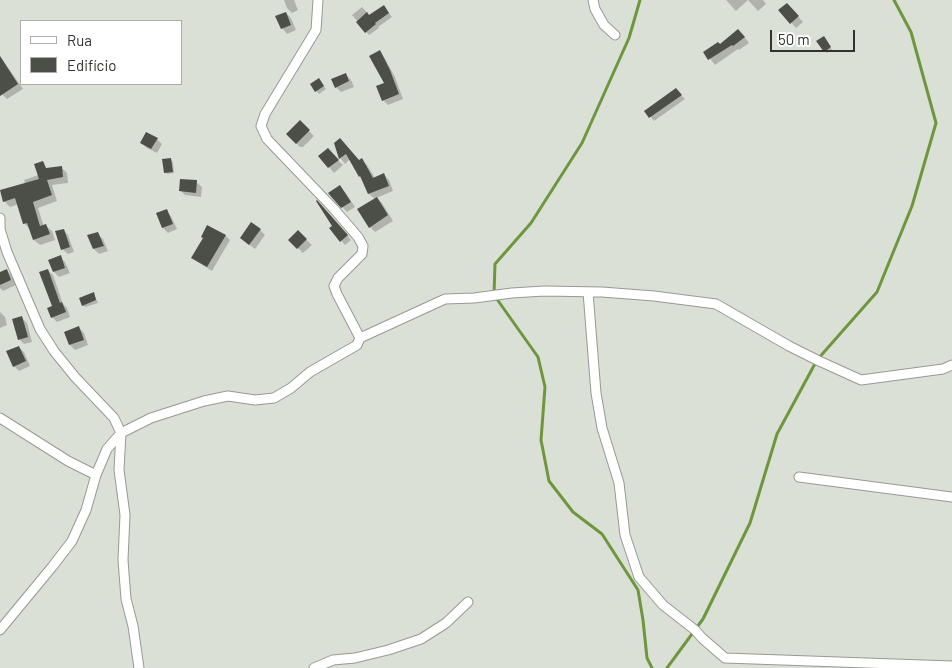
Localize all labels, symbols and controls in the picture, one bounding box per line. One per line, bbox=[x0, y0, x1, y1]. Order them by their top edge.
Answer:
legend bbox=[20, 20, 182, 85]
scale bar bbox=[772, 20, 857, 52]
text: 50 m bbox=[778, 30, 810, 48]
text: Rua bbox=[67, 31, 92, 49]
text: Edifício bbox=[67, 56, 116, 74]

